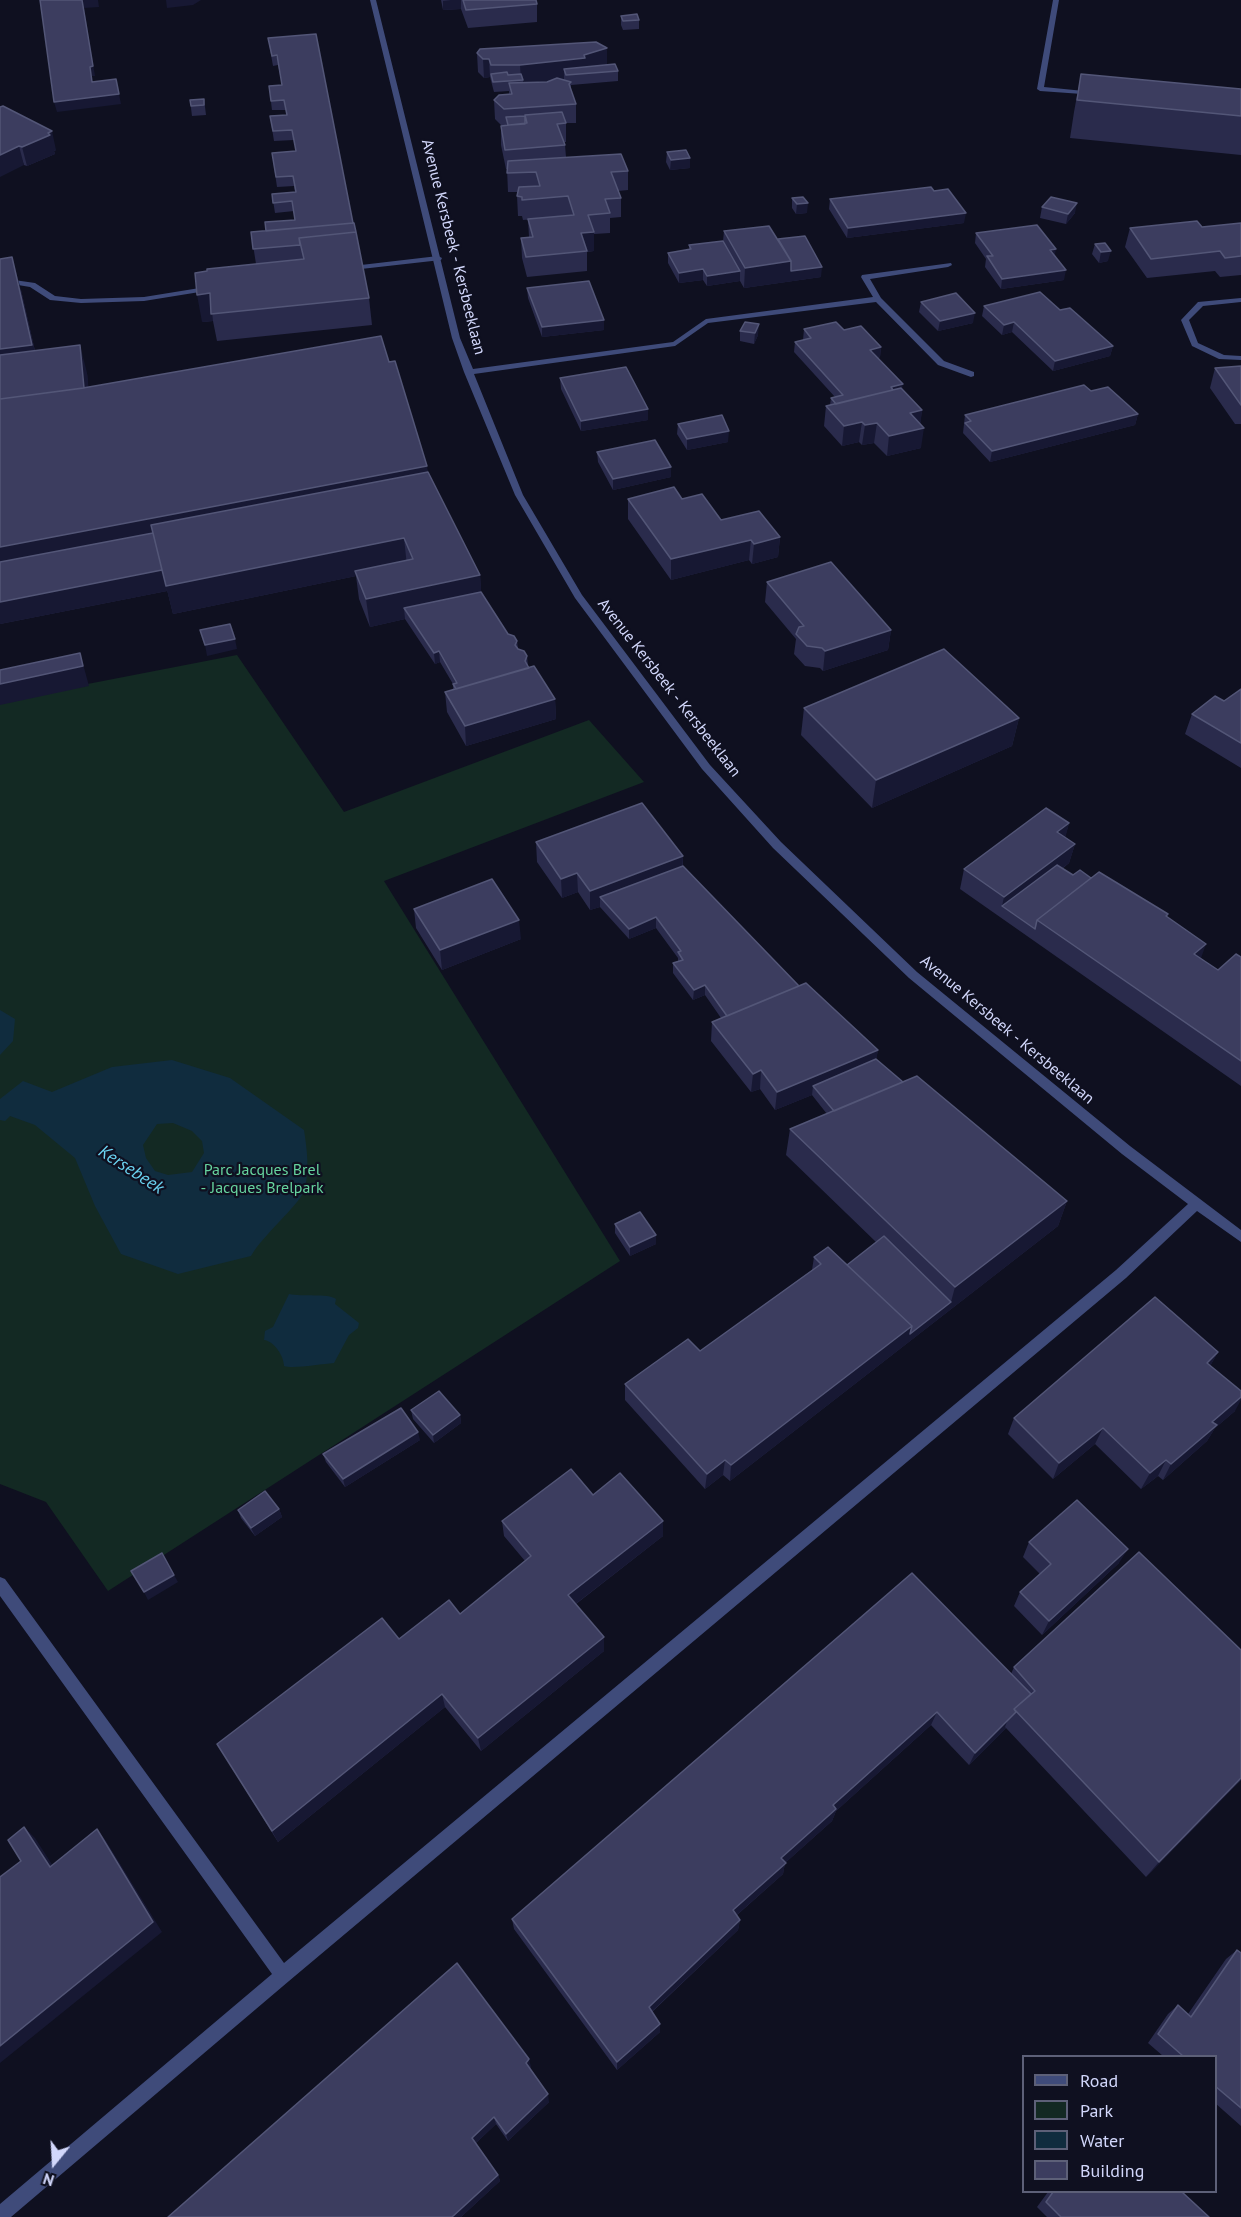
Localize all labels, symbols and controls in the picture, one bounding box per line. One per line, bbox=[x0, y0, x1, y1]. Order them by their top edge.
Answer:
street label: Avenue Kersbeek - Kersbeeklaan bbox=[417, 137, 489, 357]
street label: Avenue Kersbeek - Kersbeeklaan bbox=[593, 595, 745, 781]
street label: Avenue Kersbeek - Kersbeeklaan bbox=[916, 952, 1098, 1108]
water label: Kersebeek bbox=[94, 1141, 168, 1199]
park label: Parc Jacques Brel - Jacques Brelpark bbox=[200, 1160, 324, 1198]
legend bbox=[1022, 2055, 1217, 2193]
text: Road bbox=[1080, 2069, 1118, 2092]
text: Park bbox=[1080, 2099, 1113, 2122]
text: Water bbox=[1080, 2129, 1124, 2152]
north arrow bbox=[24, 2133, 84, 2193]
text: Building bbox=[1080, 2159, 1144, 2182]
text: N bbox=[40, 2169, 57, 2191]

